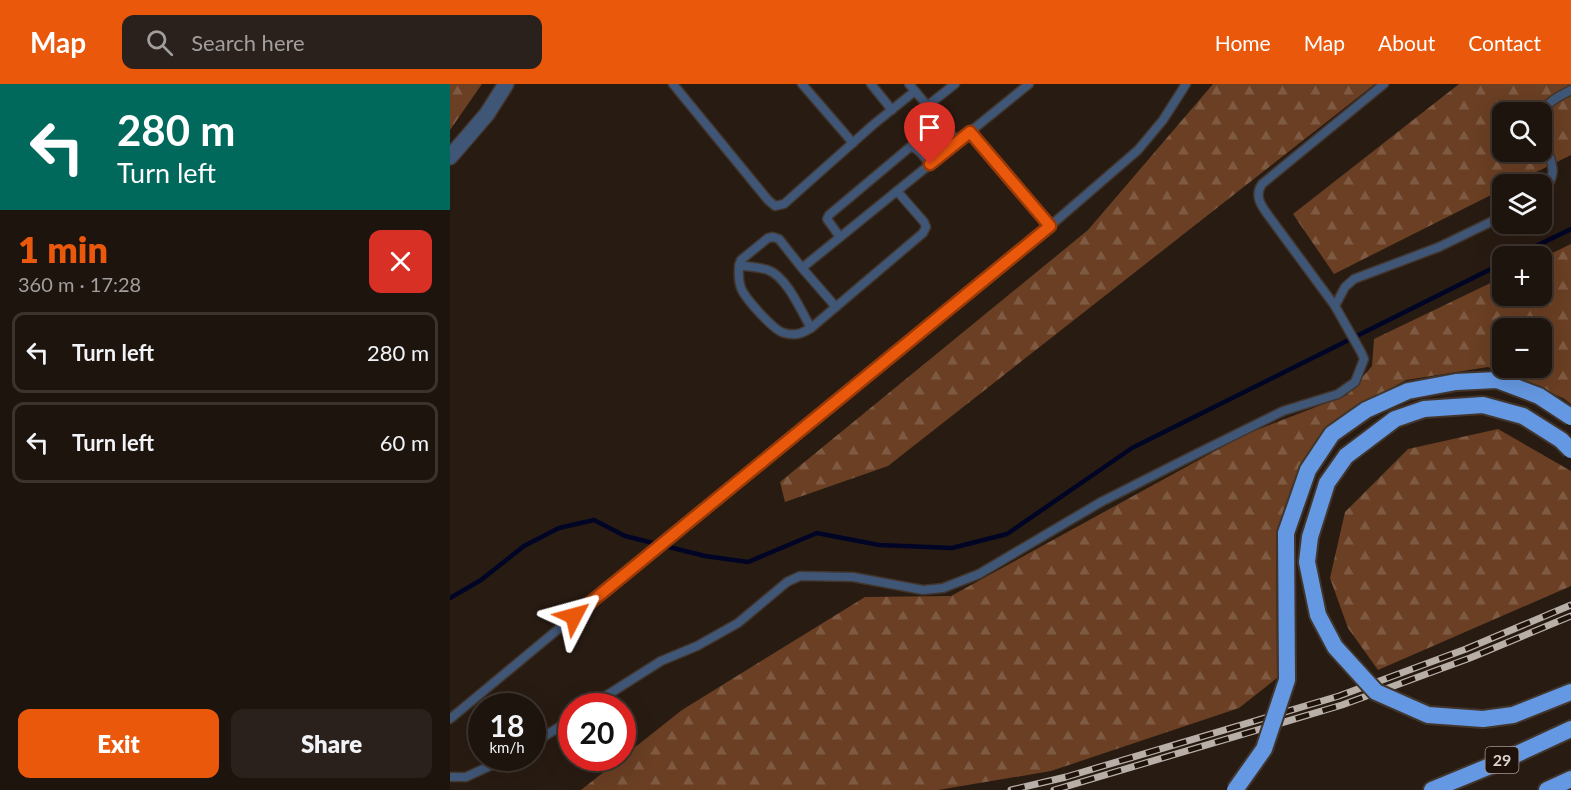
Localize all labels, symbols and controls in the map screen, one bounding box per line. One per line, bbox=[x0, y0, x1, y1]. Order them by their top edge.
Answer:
search box bbox=[122, 15, 542, 69]
text: Map bbox=[30, 25, 86, 59]
icon: search bbox=[143, 26, 176, 59]
text: Search here bbox=[191, 29, 305, 56]
text: Home bbox=[1215, 30, 1271, 55]
text: Map bbox=[1304, 30, 1345, 55]
text: About bbox=[1378, 30, 1435, 55]
text: Contact bbox=[1468, 30, 1541, 55]
pin bbox=[904, 102, 955, 164]
map controls bbox=[1492, 102, 1552, 378]
button: search bbox=[1492, 102, 1552, 162]
text: 280 m bbox=[117, 105, 235, 155]
icon: left bbox=[18, 108, 96, 186]
icon: arrive bbox=[913, 111, 946, 144]
text: Turn left bbox=[117, 156, 216, 189]
button: layers bbox=[1492, 174, 1552, 234]
text: 1 min bbox=[18, 227, 108, 271]
button: close bbox=[369, 230, 432, 293]
button: + bbox=[1492, 246, 1552, 306]
text: 360 m · 17:28 bbox=[18, 272, 141, 296]
button: − bbox=[1492, 318, 1552, 378]
icon: left bbox=[21, 336, 54, 369]
text: Turn left bbox=[72, 339, 154, 366]
text: 280 m bbox=[367, 339, 429, 366]
icon: left bbox=[21, 426, 54, 459]
text: Turn left bbox=[72, 429, 154, 456]
text: 60 m bbox=[380, 429, 429, 456]
position arrow bbox=[542, 584, 606, 648]
speed limit sign: 20 bbox=[558, 693, 636, 771]
text: 18 bbox=[490, 707, 524, 743]
button: Exit bbox=[18, 709, 219, 778]
button: Share bbox=[231, 709, 432, 778]
text: km/h bbox=[489, 738, 525, 756]
road number: 29 bbox=[1486, 747, 1518, 773]

